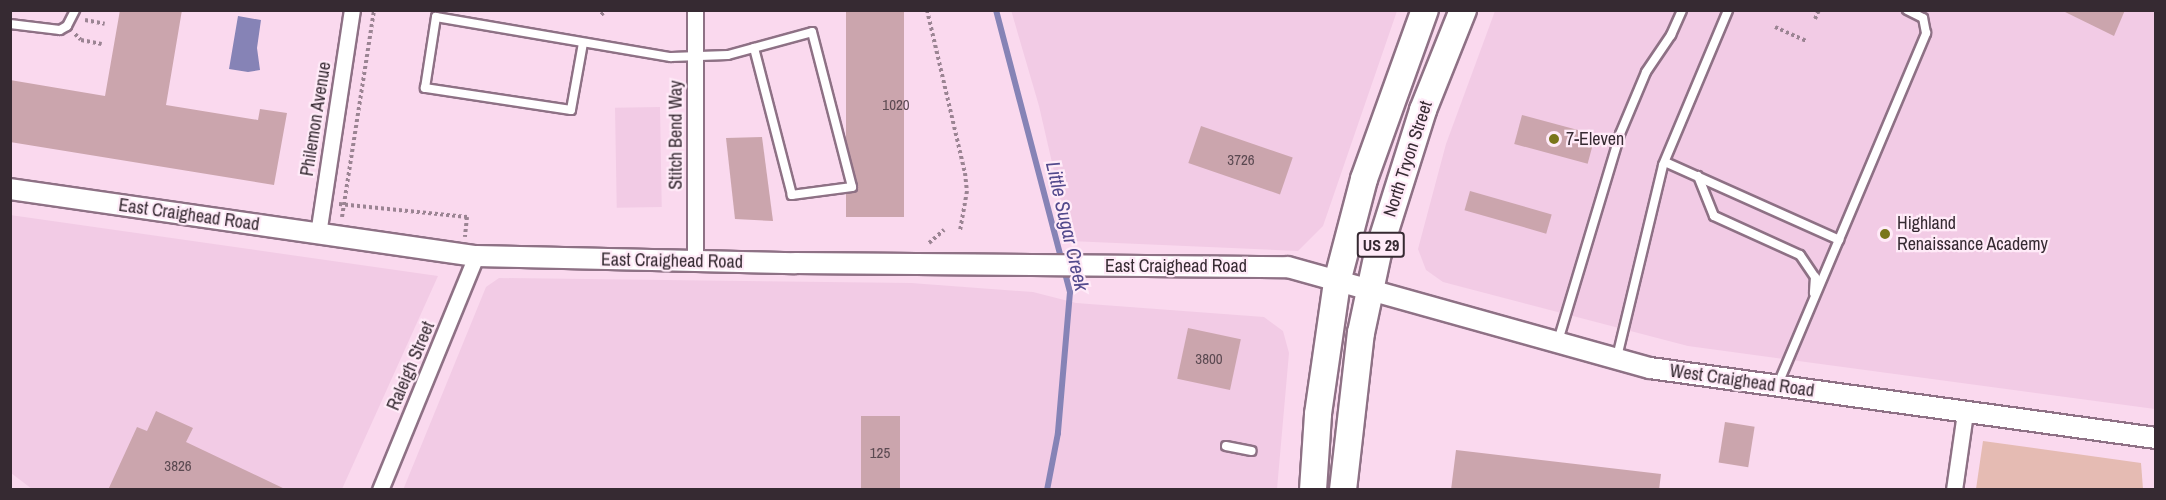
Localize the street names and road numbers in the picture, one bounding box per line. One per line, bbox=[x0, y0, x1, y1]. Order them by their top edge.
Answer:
street label: Philemon Avenue bbox=[296, 60, 336, 178]
street label: Stitch Bend Way bbox=[665, 80, 687, 190]
street label: North Tryon Street bbox=[1379, 98, 1437, 220]
street label: East Craighead Road bbox=[117, 194, 261, 236]
road number: US 29 bbox=[1356, 232, 1406, 258]
street label: East Craighead Road bbox=[601, 249, 743, 273]
street label: East Craighead Road bbox=[1105, 255, 1247, 277]
street label: Raleigh Street bbox=[383, 318, 439, 414]
street label: West Craighead Road bbox=[1668, 360, 1816, 402]

